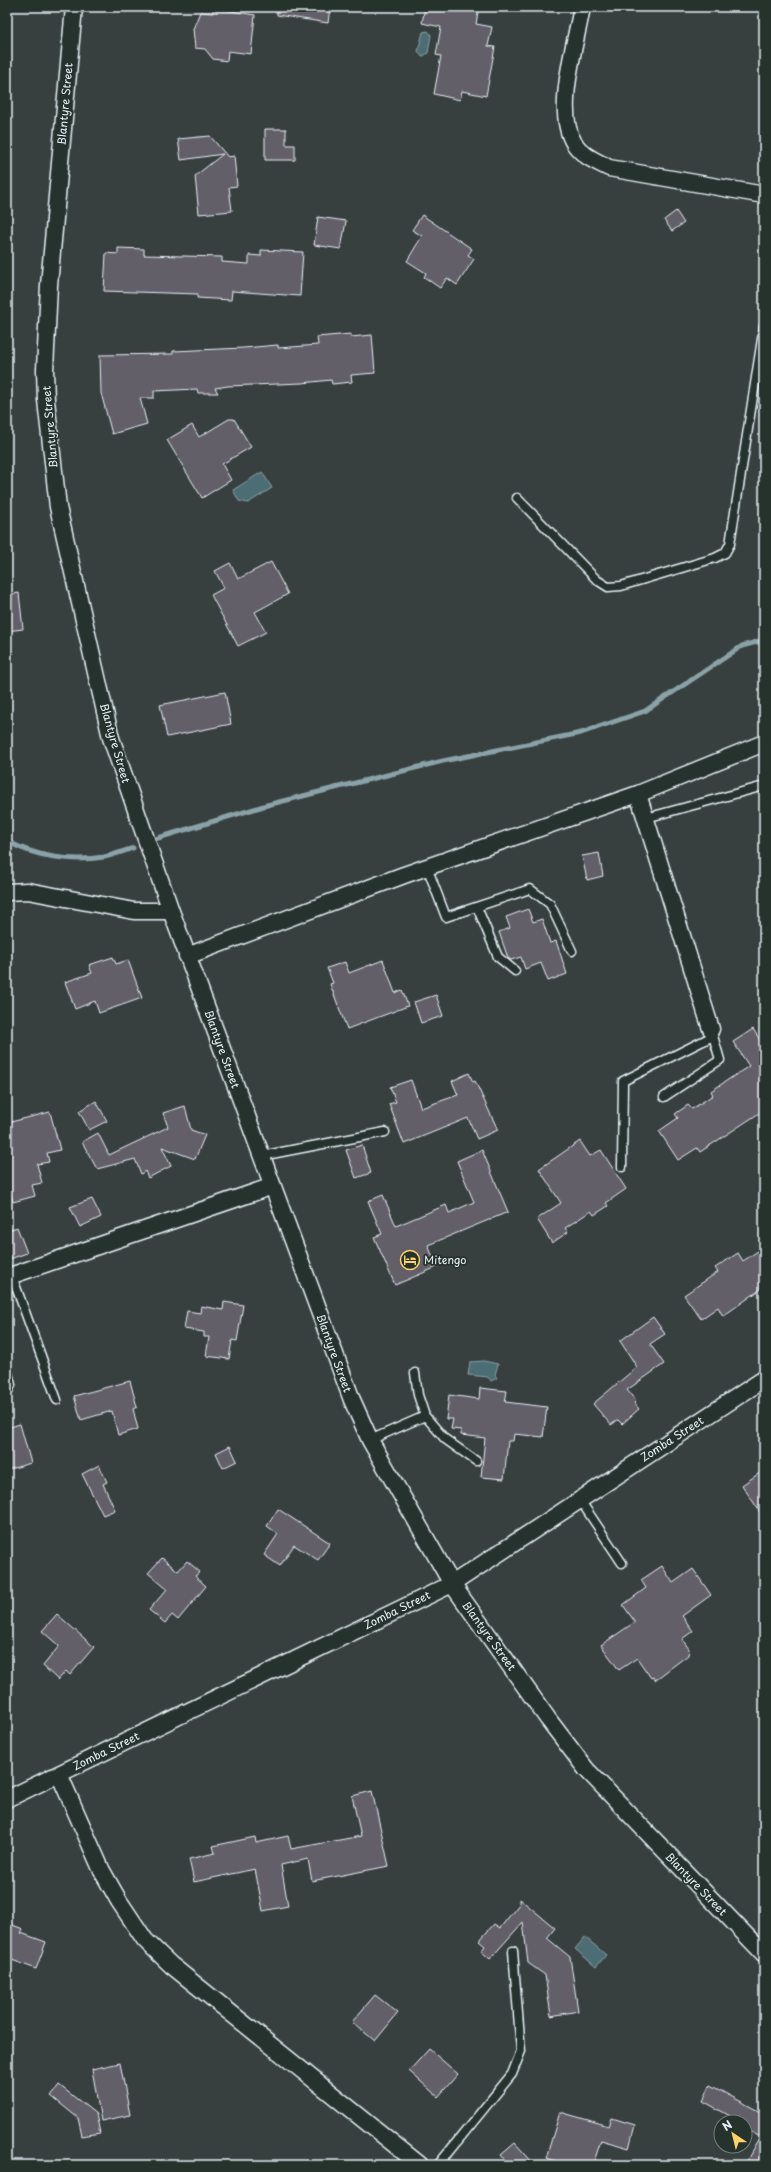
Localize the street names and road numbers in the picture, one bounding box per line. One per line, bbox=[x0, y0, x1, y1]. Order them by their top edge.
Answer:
street label: Blantyre Street bbox=[52, 62, 77, 146]
street label: Blantyre Street bbox=[37, 385, 62, 469]
street label: Blantyre Street bbox=[96, 701, 135, 785]
street label: Blantyre Street bbox=[200, 1007, 245, 1091]
street label: Blantyre Street bbox=[312, 1311, 357, 1395]
street label: Zomba Street bbox=[637, 1411, 707, 1465]
street label: Zomba Street bbox=[360, 1586, 434, 1633]
street label: Blantyre Street bbox=[458, 1597, 521, 1674]
street label: Zomba Street bbox=[69, 1727, 143, 1774]
street label: Blantyre Street bbox=[662, 1848, 731, 1920]

